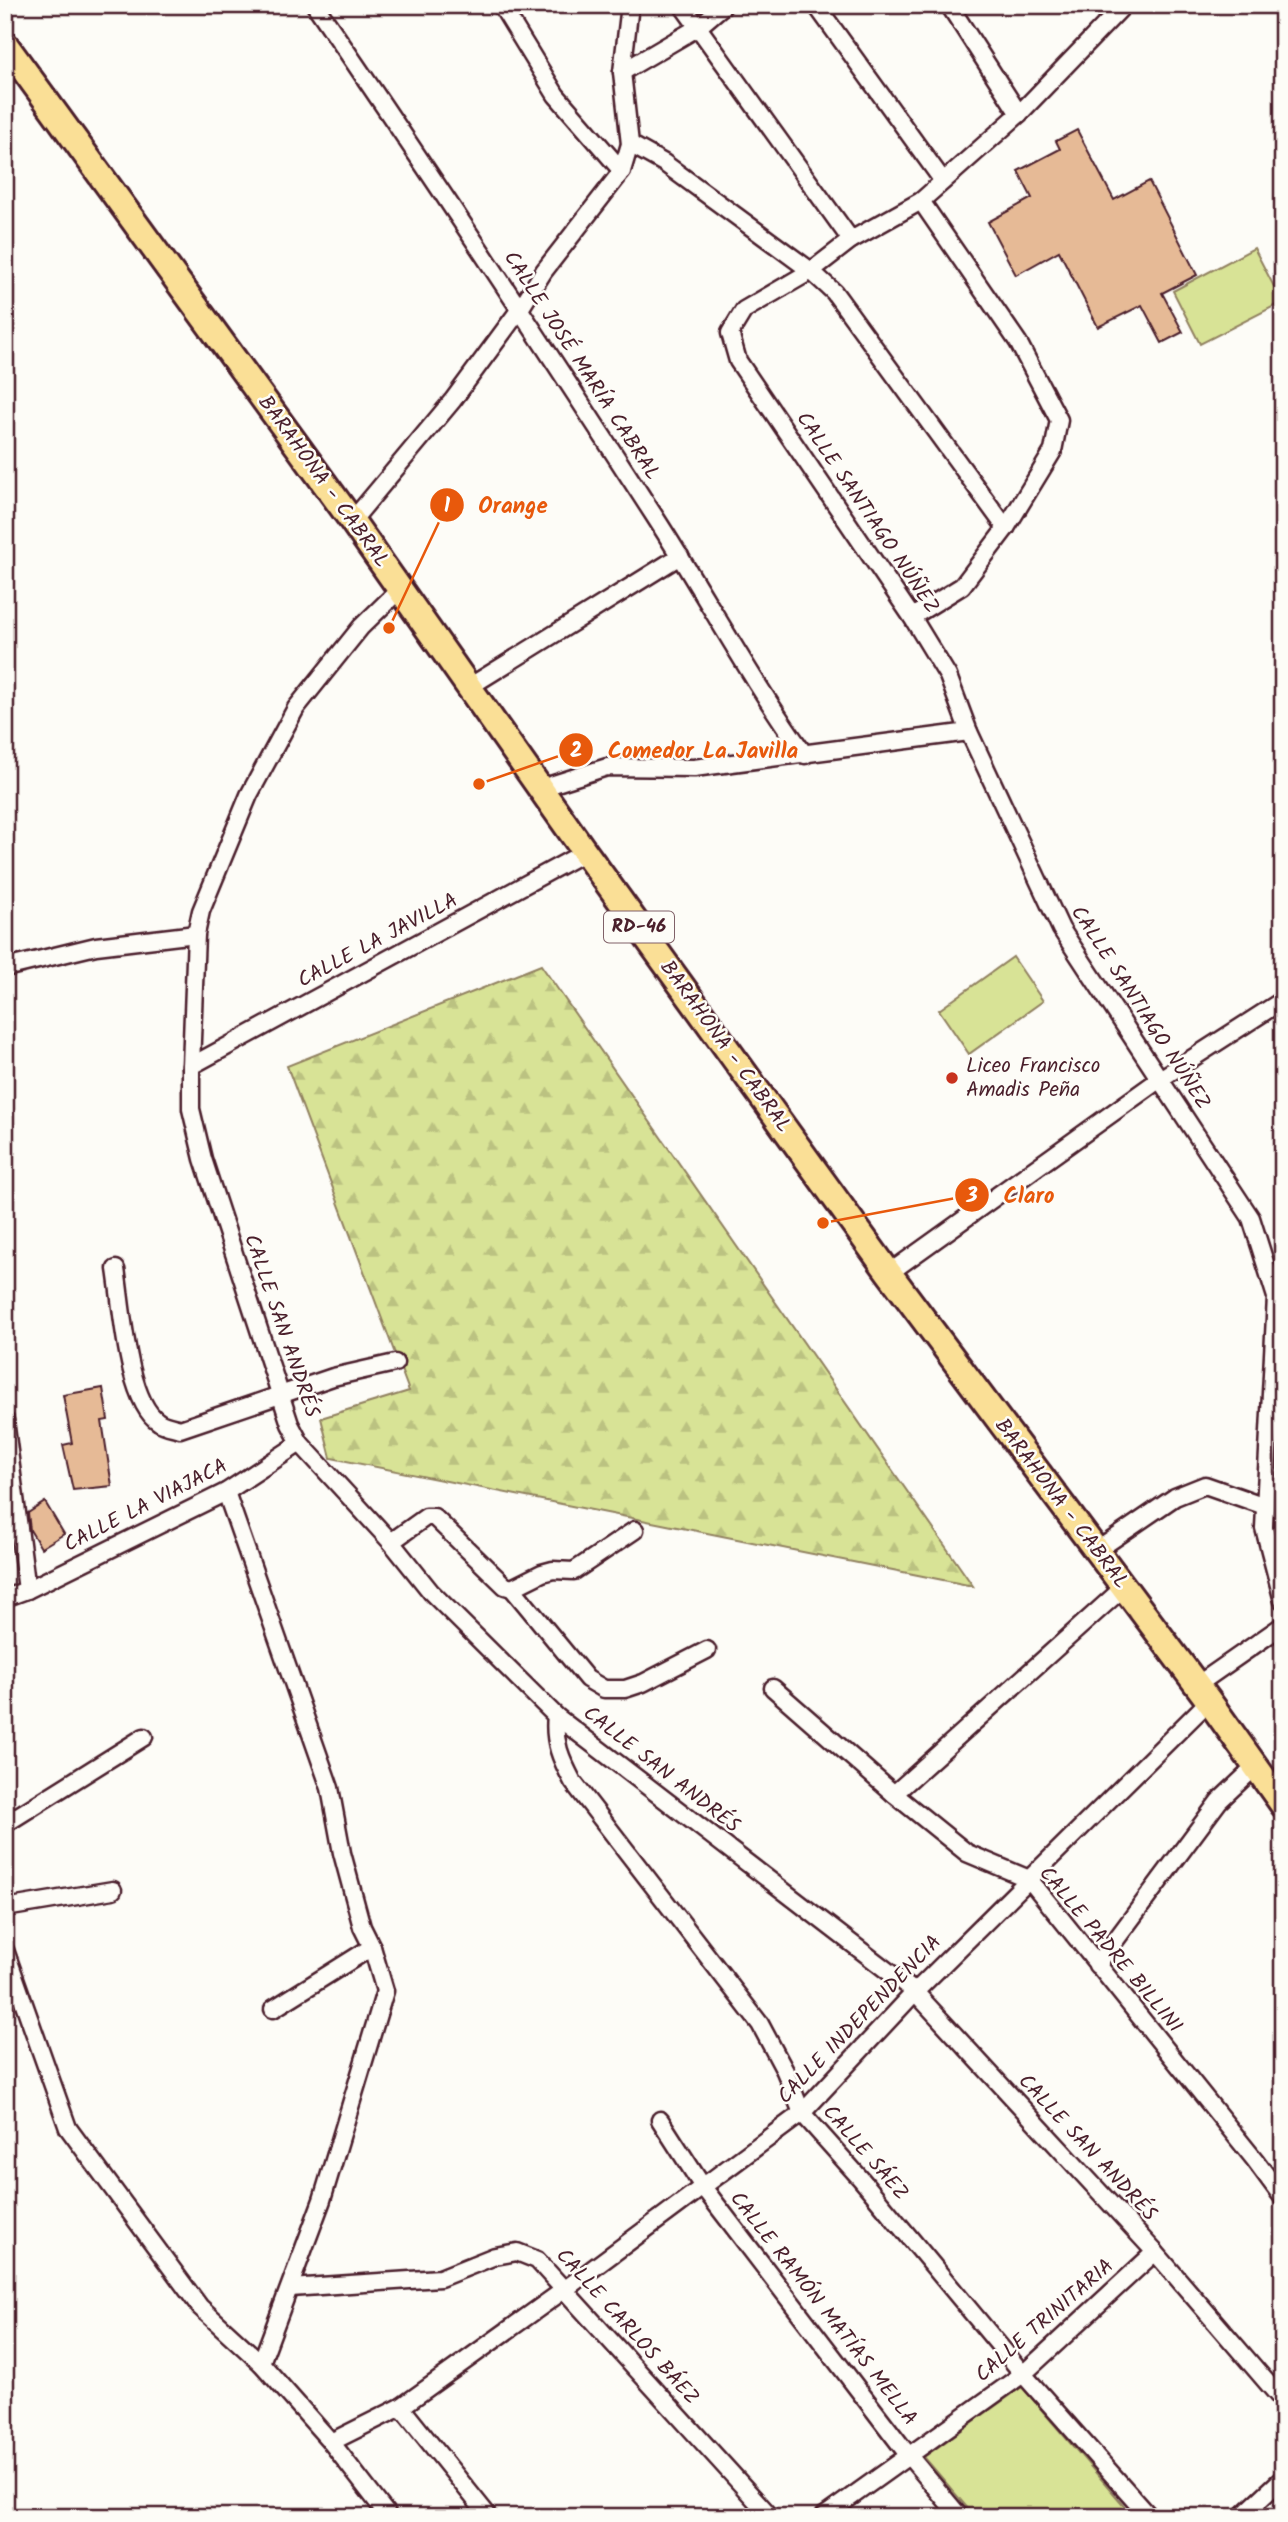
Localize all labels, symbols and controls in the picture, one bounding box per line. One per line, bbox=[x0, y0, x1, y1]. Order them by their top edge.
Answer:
street label: CALLE JOSÉ MARÍA CABRAL bbox=[494, 245, 668, 487]
street label: BARAHONA - CABRAL bbox=[249, 389, 397, 575]
street label: CALLE SANTIAGO NÚÑEZ bbox=[787, 405, 947, 621]
callout: Orange bbox=[429, 483, 562, 527]
text: Orange bbox=[478, 489, 548, 525]
text: 1 bbox=[444, 490, 451, 523]
callout: Comedor La Javilla bbox=[559, 728, 812, 772]
text: Comedor La Javilla bbox=[608, 734, 799, 770]
text: 2 bbox=[570, 735, 582, 768]
street label: CALLE LA JAVILLA bbox=[292, 885, 464, 997]
street label: CALLE SANTIAGO NÚÑEZ bbox=[1061, 899, 1219, 1117]
road number: RD-46 bbox=[604, 911, 674, 942]
street label: BARAHONA - CABRAL bbox=[651, 954, 799, 1140]
place label: Liceo Francisco Amadis Peña bbox=[966, 1050, 1100, 1107]
marker: Liceo Francisco Amadis Peña bbox=[944, 1070, 960, 1086]
callout: Claro bbox=[954, 1173, 1068, 1217]
text: Claro bbox=[1004, 1179, 1054, 1215]
text: 3 bbox=[965, 1180, 978, 1213]
street label: CALLE SAN ANDRÉS bbox=[234, 1230, 328, 1422]
street label: BARAHONA - CABRAL bbox=[986, 1411, 1136, 1597]
street label: CALLE LA VIAJACA bbox=[58, 1450, 234, 1562]
street label: CALLE SAN ANDRÉS bbox=[575, 1698, 747, 1842]
street label: CALLE PADRE BILLINI bbox=[1030, 1859, 1190, 2041]
street label: CALLE INDEPENDENCIA bbox=[770, 1927, 950, 2113]
street label: CALLE SAN ANDRÉS bbox=[1010, 2067, 1164, 2229]
street label: CALLE SÁEZ bbox=[814, 2098, 916, 2208]
street label: CALLE RAMÓN MATÍAS MELLA bbox=[721, 2185, 925, 2433]
street label: CALLE CARLOS BÁEZ bbox=[547, 2241, 707, 2413]
street label: CALLE TRINITARIA bbox=[968, 2251, 1122, 2391]

